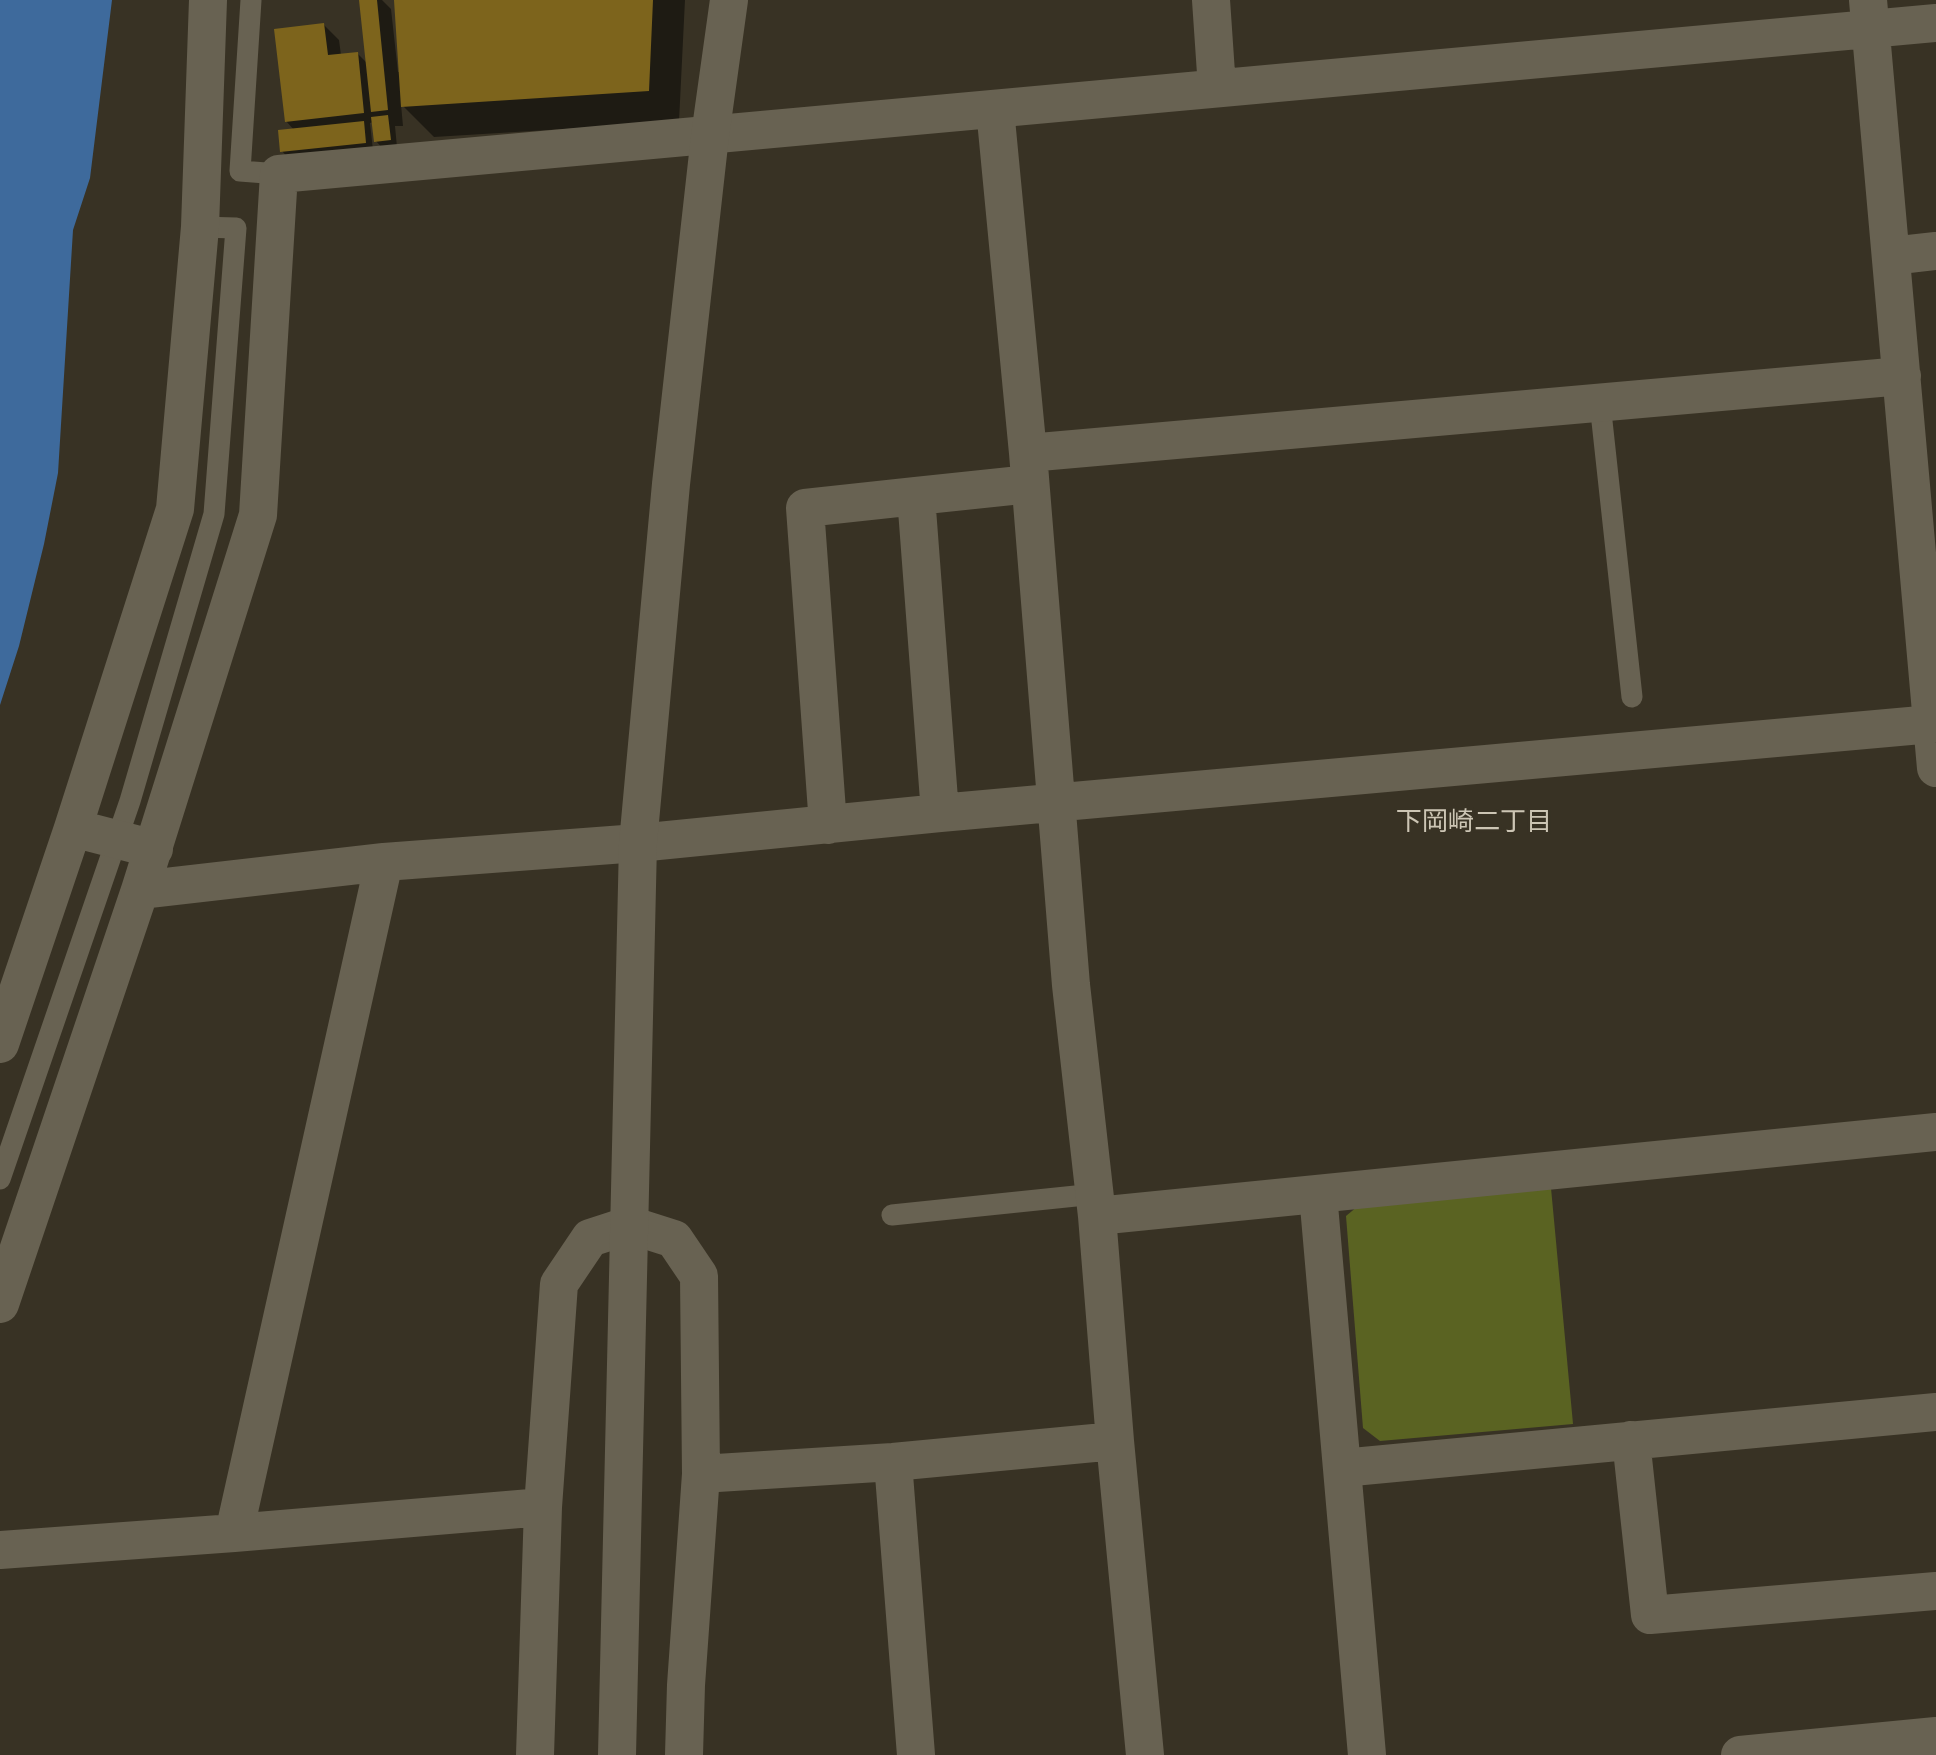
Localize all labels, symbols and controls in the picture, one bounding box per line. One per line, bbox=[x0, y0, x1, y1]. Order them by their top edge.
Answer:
district label: 下岡崎二丁目 bbox=[1396, 807, 1552, 839]

